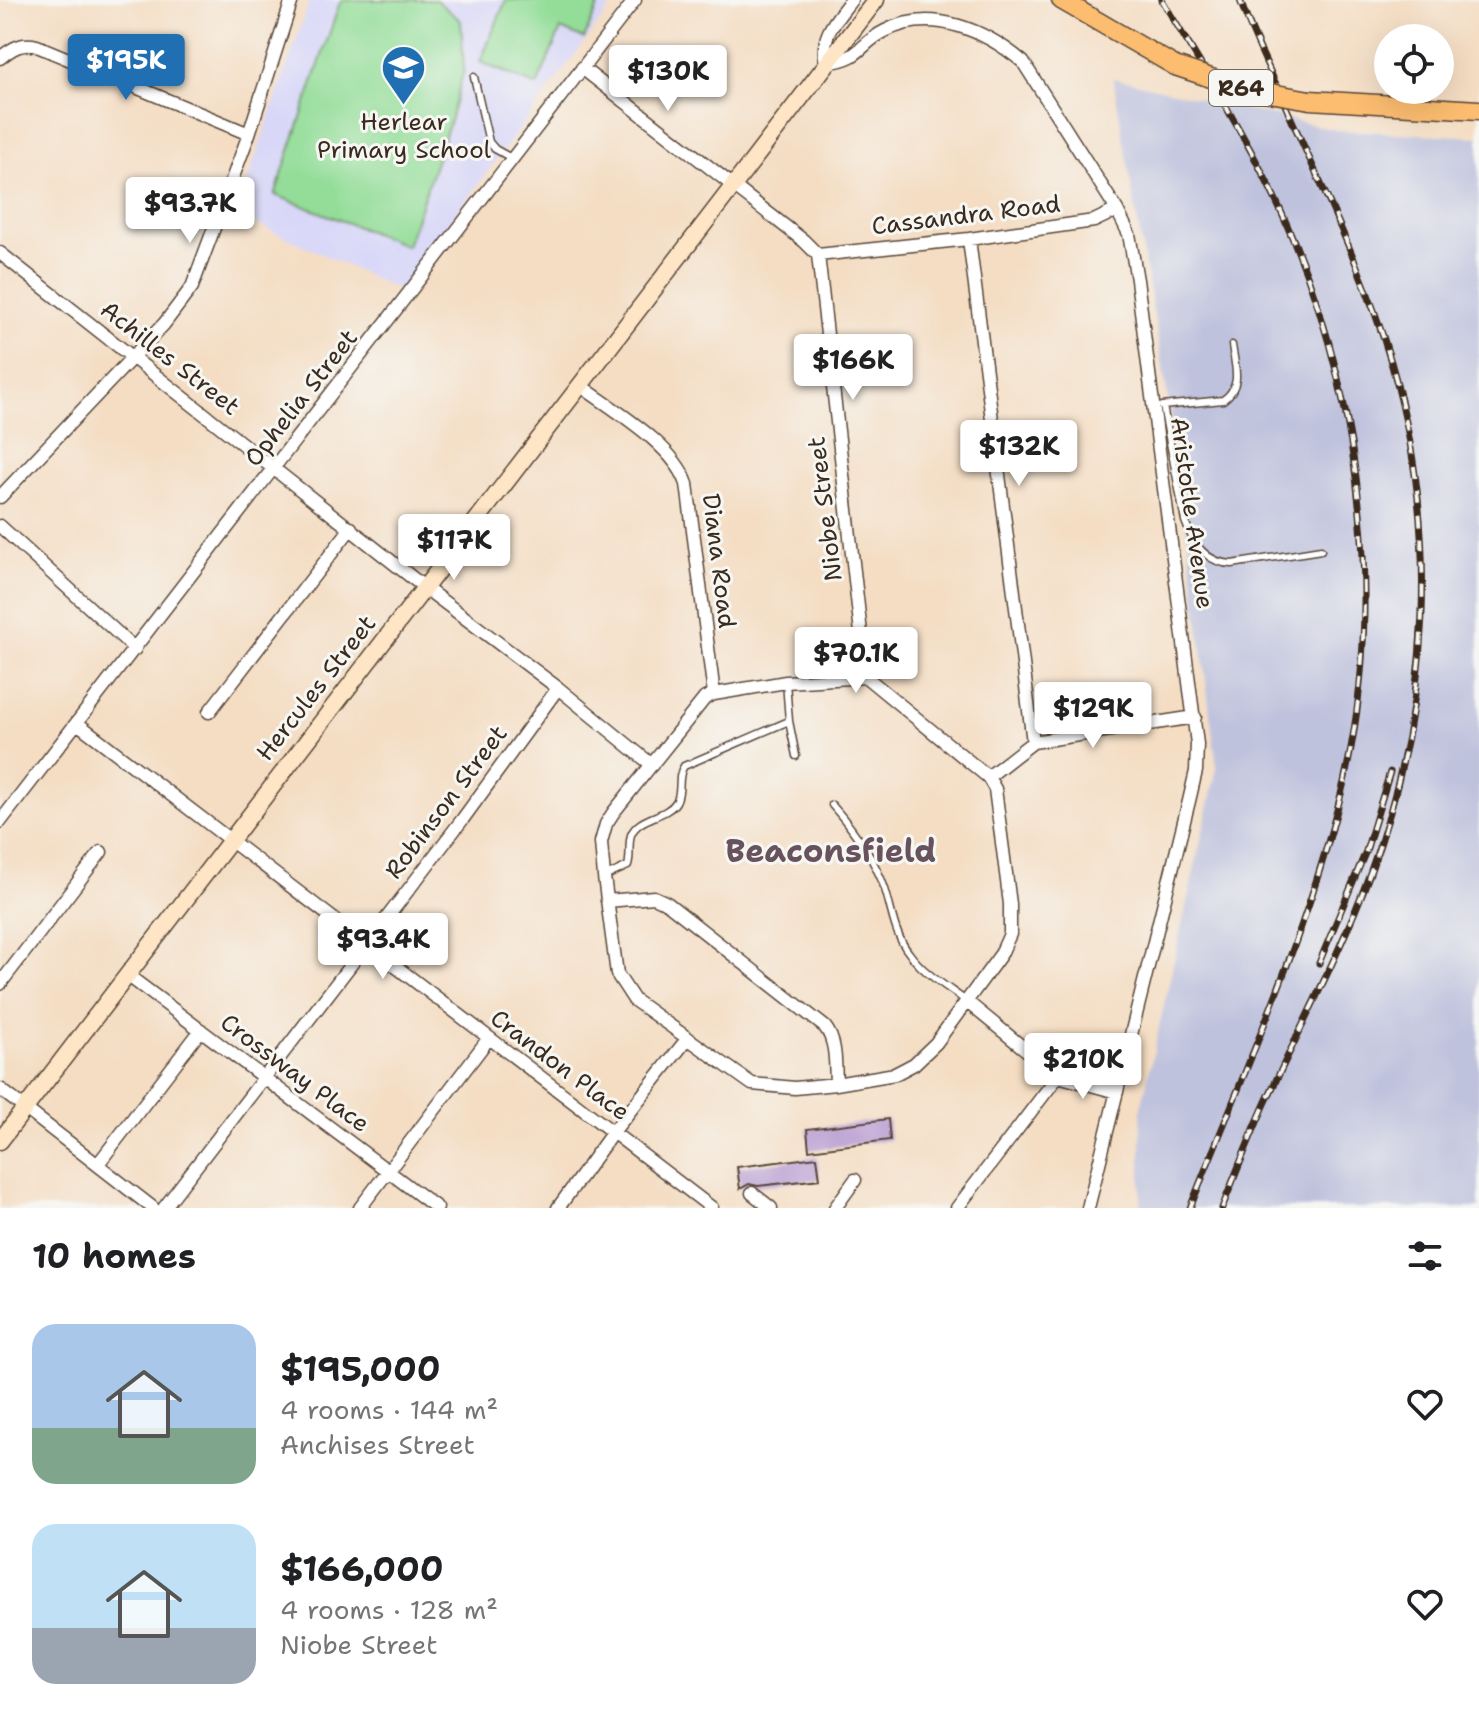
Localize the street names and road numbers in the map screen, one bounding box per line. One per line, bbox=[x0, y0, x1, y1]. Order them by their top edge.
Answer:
road number: R64 bbox=[1209, 70, 1273, 106]
street label: Cassandra Road bbox=[870, 188, 1062, 242]
street label: Achilles Street bbox=[94, 294, 246, 422]
street label: Ophelia Street bbox=[237, 323, 365, 473]
street label: Aristotle Avenue bbox=[1163, 415, 1221, 611]
street label: Niobe Street bbox=[800, 435, 850, 583]
street label: Diana Road bbox=[695, 492, 743, 630]
street label: Hercules Street bbox=[249, 609, 383, 767]
street label: Robinson Street bbox=[378, 719, 514, 885]
street label: Crandon Place bbox=[484, 1002, 636, 1128]
street label: Crossway Place bbox=[214, 1006, 376, 1140]

